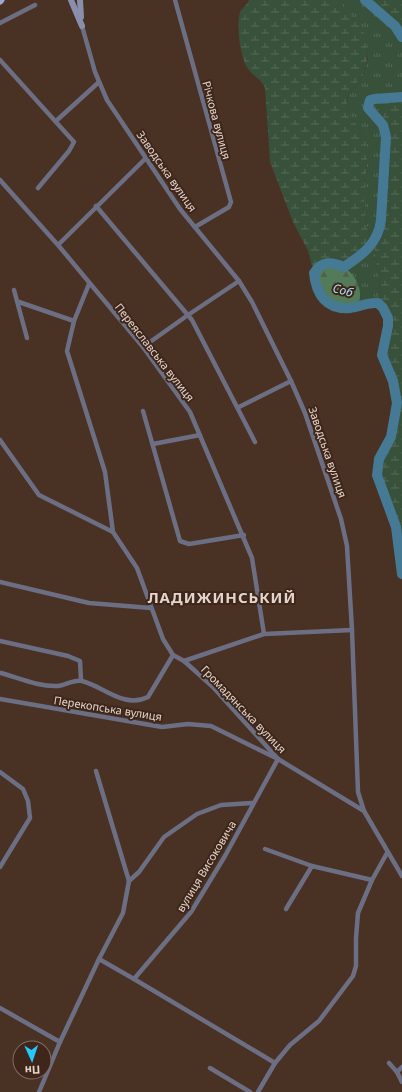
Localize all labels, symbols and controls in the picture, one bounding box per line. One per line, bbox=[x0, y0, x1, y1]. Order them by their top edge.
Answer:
street label: Річкова вулиця bbox=[199, 79, 235, 161]
street label: Заводська вулиця bbox=[134, 128, 200, 214]
water label: Соб bbox=[331, 279, 355, 301]
street label: Переяславська вулиця bbox=[112, 300, 198, 404]
street label: Заводська вулиця bbox=[305, 405, 351, 499]
district label: ЛАДИЖИНСЬКИЙ bbox=[148, 587, 296, 607]
street label: Громадянська вулиця bbox=[198, 662, 290, 756]
street label: Перекопська вулиця bbox=[53, 692, 163, 724]
street label: вулиця Високовича bbox=[173, 818, 239, 914]
north arrow bbox=[12, 1040, 52, 1080]
text: Пн bbox=[24, 1063, 41, 1078]

